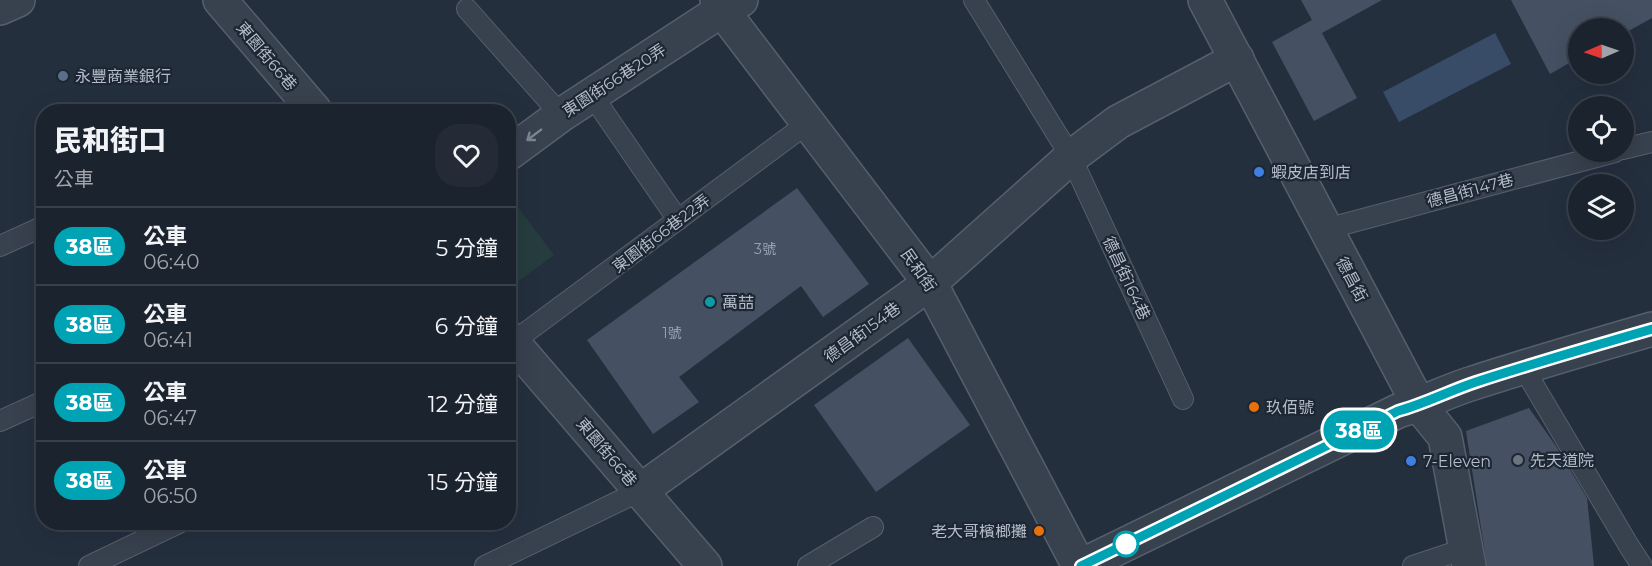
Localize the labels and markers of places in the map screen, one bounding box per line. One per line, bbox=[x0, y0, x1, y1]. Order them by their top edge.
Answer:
place label: 永豐商業銀行 bbox=[75, 67, 171, 86]
marker: 永豐商業銀行 bbox=[56, 69, 70, 83]
place label: 蝦皮店到店 bbox=[1271, 163, 1351, 182]
marker: 蝦皮店到店 bbox=[1252, 165, 1266, 179]
place label: 萬喆 bbox=[722, 293, 754, 312]
marker: 萬喆 bbox=[703, 295, 717, 309]
place label: 玖佰號 bbox=[1266, 398, 1314, 417]
marker: 玖佰號 bbox=[1247, 400, 1261, 414]
place label: 先天道院 bbox=[1530, 451, 1594, 470]
place label: 7-Eleven bbox=[1423, 452, 1491, 471]
marker: 先天道院 bbox=[1511, 453, 1525, 467]
marker: 7-Eleven bbox=[1404, 454, 1418, 468]
place label: 老大哥檳榔攤 bbox=[931, 522, 1027, 541]
marker: 老大哥檳榔攤 bbox=[1032, 524, 1046, 538]
unlabelled marker bbox=[1113, 531, 1139, 557]

